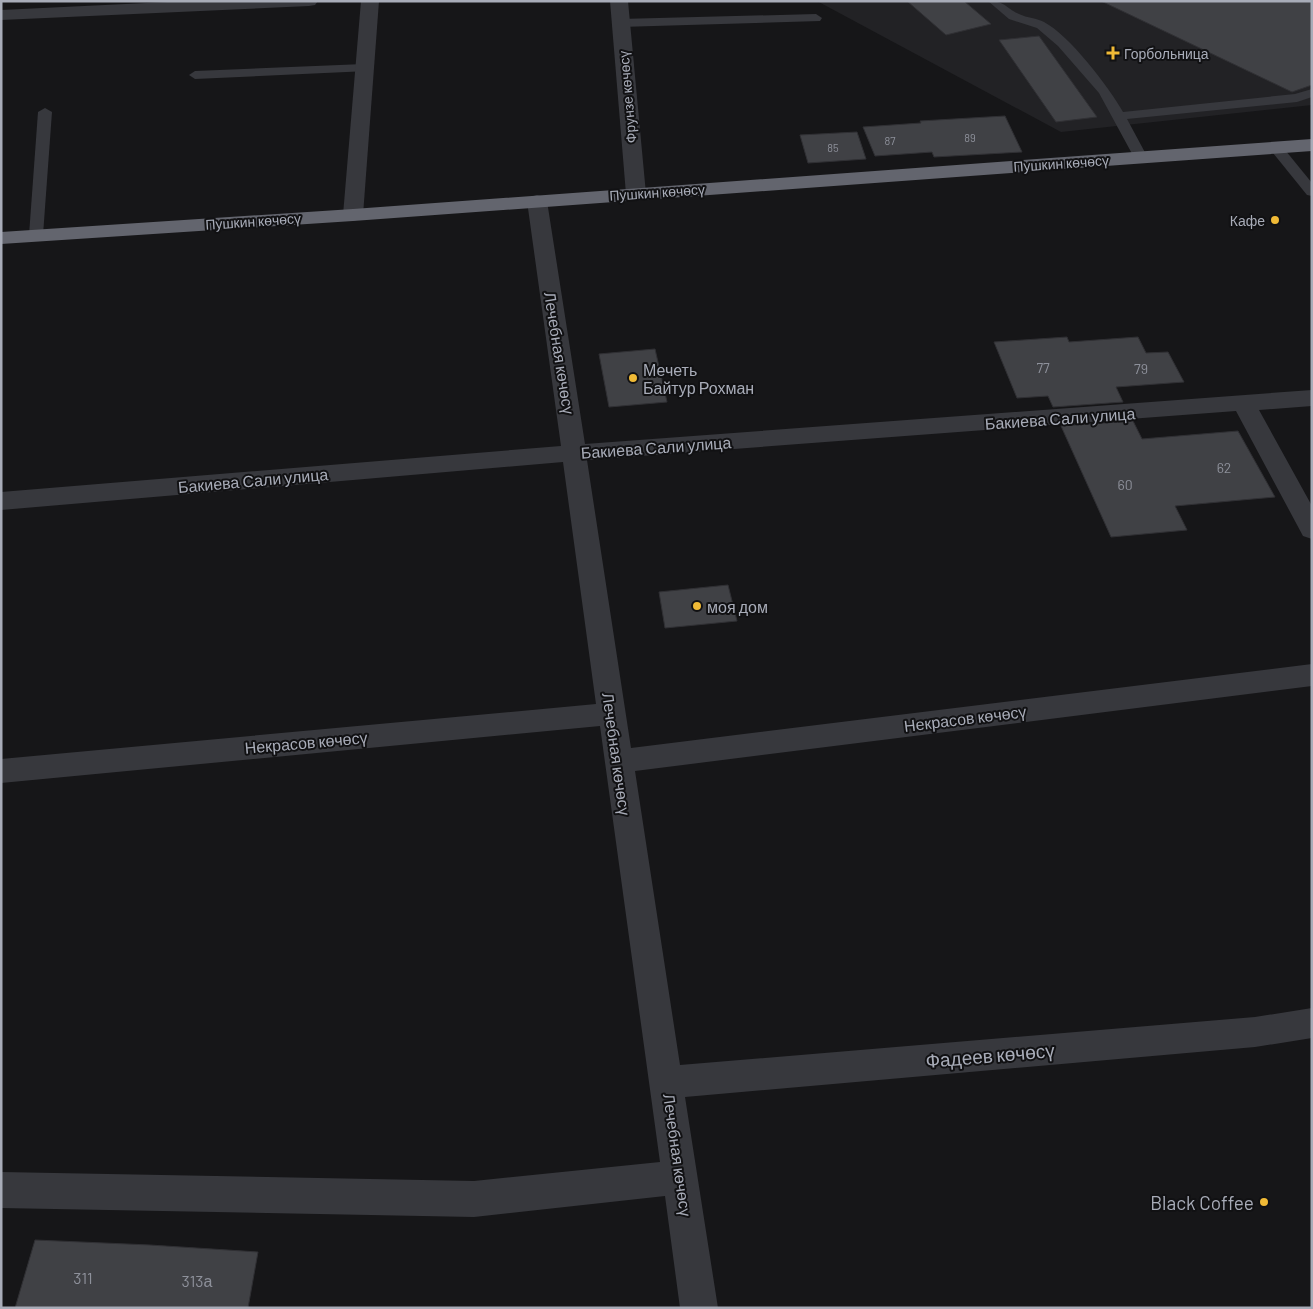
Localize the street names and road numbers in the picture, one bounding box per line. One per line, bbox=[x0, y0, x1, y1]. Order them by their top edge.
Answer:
street label: Фрунзе көчөсү bbox=[614, 50, 640, 144]
street label: Пушкин көчөсү bbox=[1013, 151, 1109, 175]
street label: Пушкин көчөсү bbox=[609, 180, 705, 204]
street label: Пушкин көчөсү bbox=[205, 209, 301, 233]
street label: Лечебная көчөсү bbox=[541, 290, 579, 416]
street label: Бакиева Сали улица bbox=[984, 403, 1136, 433]
street label: Бакиева Сали улица bbox=[580, 432, 732, 462]
street label: Бакиева Сали улица bbox=[177, 464, 329, 496]
street label: Лечебная көчөсү bbox=[599, 691, 635, 817]
street label: Некрасов көчөсү bbox=[903, 701, 1027, 735]
street label: Некрасов көчөсү bbox=[244, 727, 368, 757]
street label: Фадеев көчөсү bbox=[925, 1038, 1056, 1072]
street label: Лечебная көчөсү bbox=[660, 1092, 696, 1218]

